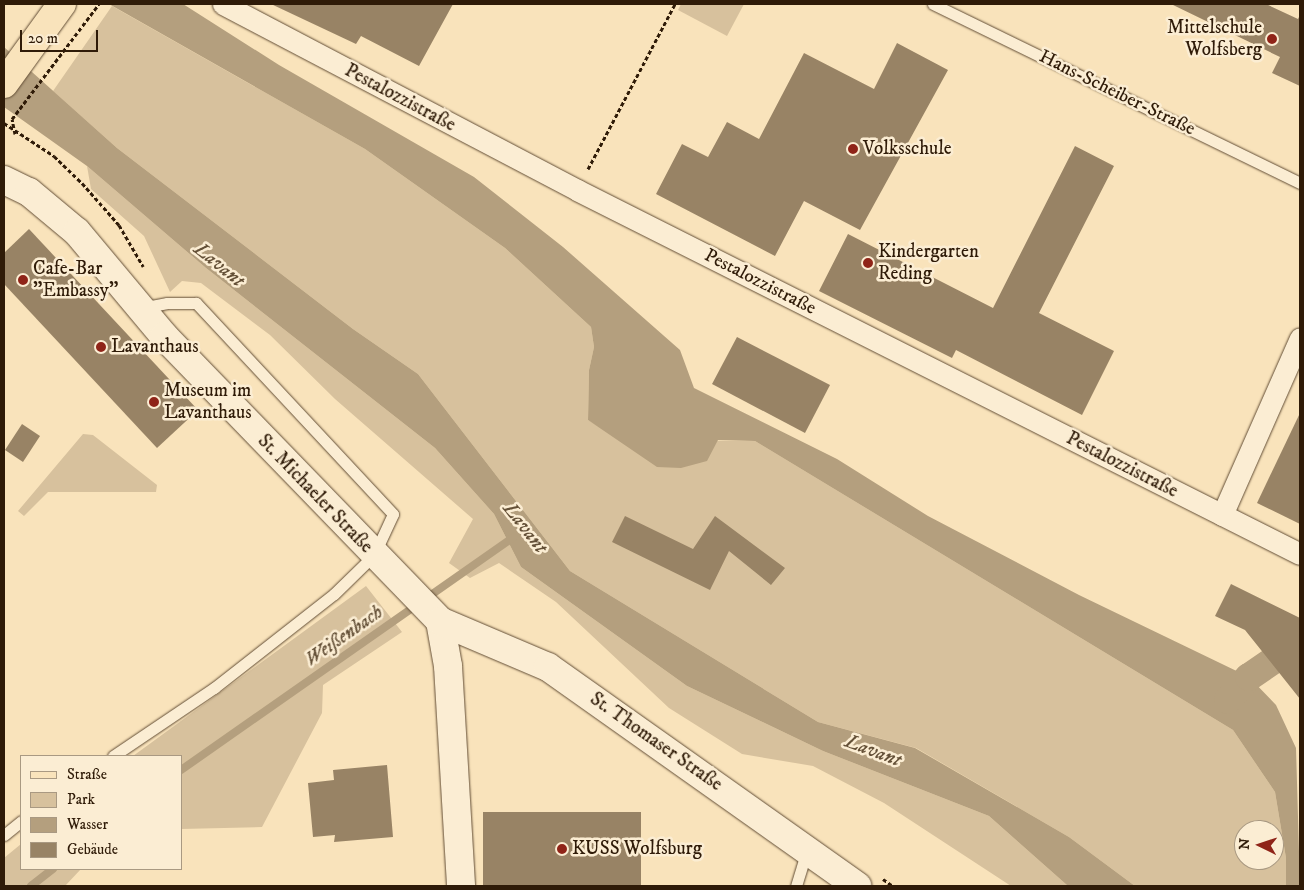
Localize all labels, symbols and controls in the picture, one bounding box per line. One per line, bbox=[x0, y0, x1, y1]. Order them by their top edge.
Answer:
place label: Mittelschule Wolfsberg bbox=[1167, 17, 1262, 61]
scale bar bbox=[22, 20, 100, 52]
text: 20 m bbox=[28, 29, 58, 48]
marker: Mittelschule Wolfsberg bbox=[1266, 33, 1278, 45]
street label: Hans-Scheiber-Straße bbox=[1035, 45, 1199, 141]
street label: Pestalozzistraße bbox=[341, 59, 459, 137]
place label: Volksschule bbox=[863, 138, 952, 160]
marker: Volksschule bbox=[847, 143, 859, 155]
water label: Lavant bbox=[189, 237, 249, 293]
place label: Kindergarten Reding bbox=[878, 241, 979, 285]
street label: Pestalozzistraße bbox=[700, 244, 820, 320]
marker: Kindergarten Reding bbox=[862, 257, 874, 269]
place label: Cafe-Bar "Embassy" bbox=[33, 258, 118, 302]
marker: Cafe-Bar "Embassy" bbox=[17, 274, 29, 286]
place label: Lavanthaus bbox=[111, 336, 199, 358]
marker: Lavanthaus bbox=[95, 341, 107, 353]
place label: Museum im Lavanthaus bbox=[164, 380, 252, 424]
marker: Museum im Lavanthaus bbox=[148, 396, 160, 408]
street label: Pestalozzistraße bbox=[1062, 427, 1182, 503]
street label: St. Michaeler Straße bbox=[253, 430, 377, 558]
water label: Lavant bbox=[498, 498, 552, 558]
water label: Weißenbach bbox=[300, 600, 388, 672]
street label: St. Thomaser Straße bbox=[585, 688, 727, 796]
water label: Lavant bbox=[842, 729, 904, 773]
legend bbox=[20, 755, 182, 870]
text: Straße bbox=[67, 765, 107, 784]
text: Park bbox=[67, 790, 95, 809]
text: Wasser bbox=[67, 815, 108, 834]
north arrow bbox=[1234, 820, 1284, 870]
place label: KUSS Wolfsburg bbox=[572, 838, 702, 860]
text: N bbox=[1236, 838, 1254, 850]
text: Gebäude bbox=[67, 840, 118, 859]
marker: KUSS Wolfsburg bbox=[556, 843, 568, 855]

